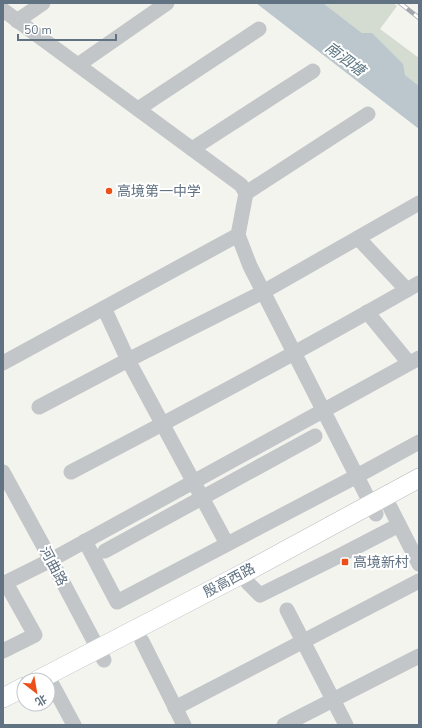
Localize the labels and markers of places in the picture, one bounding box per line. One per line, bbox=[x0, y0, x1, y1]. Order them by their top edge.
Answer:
place label: 高境第一中学 bbox=[117, 182, 201, 201]
marker: 高境第一中学 bbox=[104, 186, 114, 196]
place label: 高境新村 bbox=[353, 553, 409, 572]
marker: 高境新村 bbox=[340, 557, 350, 567]

